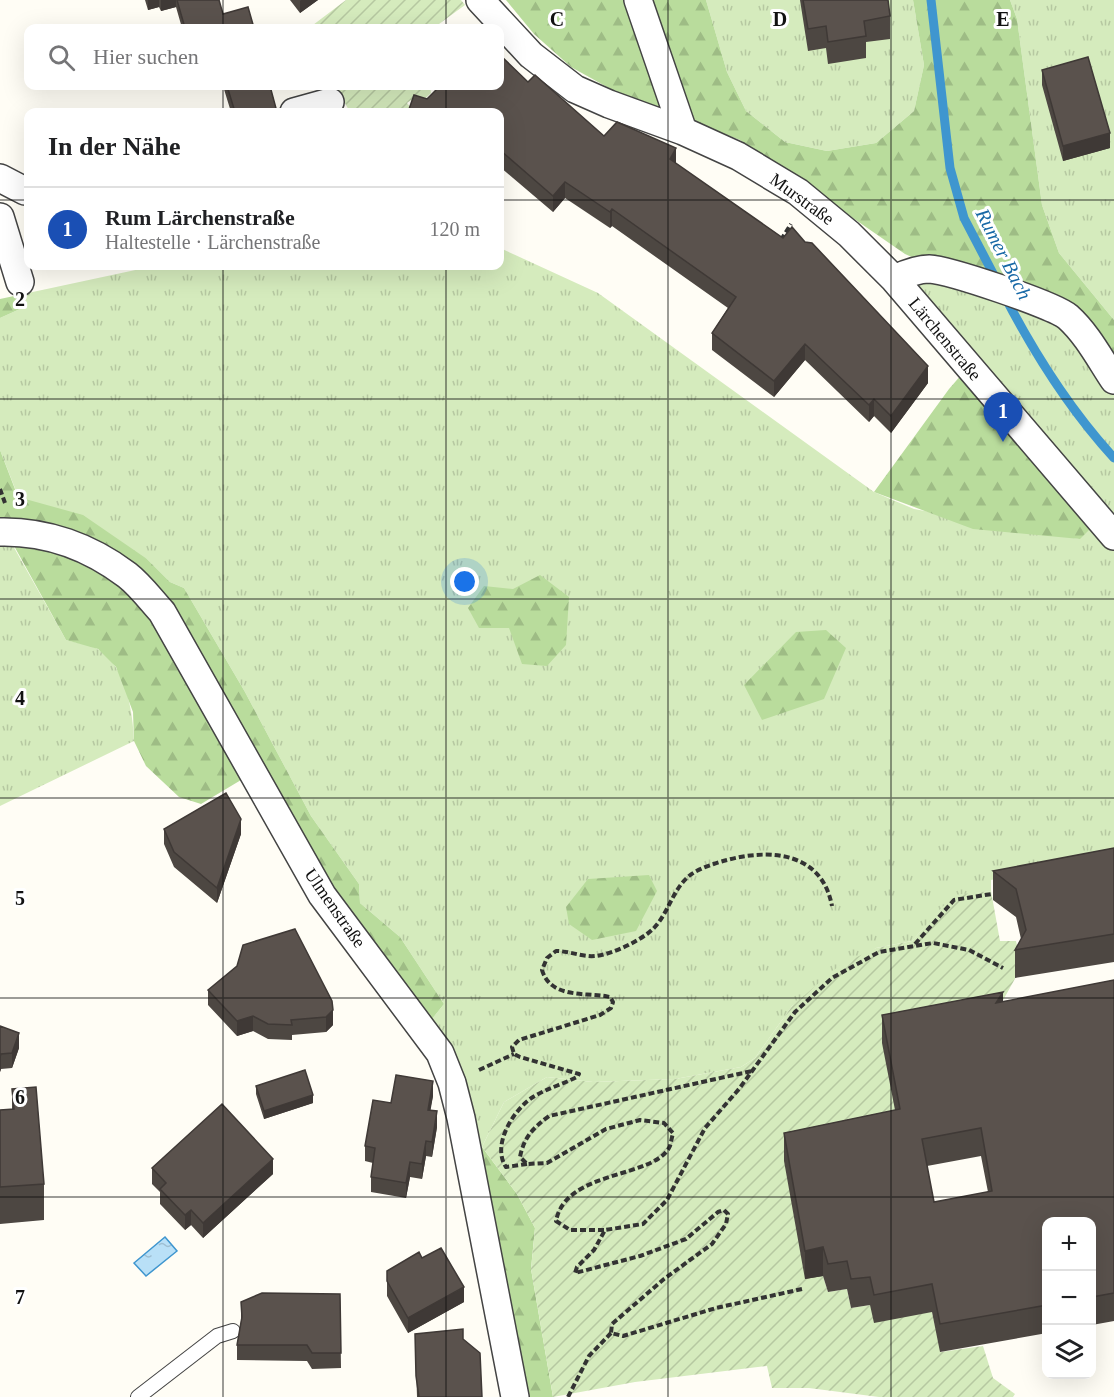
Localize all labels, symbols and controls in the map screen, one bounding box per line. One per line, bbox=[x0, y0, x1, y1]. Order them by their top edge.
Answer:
text: C bbox=[550, 8, 564, 30]
text: D bbox=[773, 8, 787, 30]
text: E bbox=[996, 8, 1010, 30]
search box bbox=[24, 24, 504, 90]
icon: search bbox=[45, 41, 78, 74]
text: Hier suchen bbox=[93, 44, 199, 69]
text: In der Nähe bbox=[48, 132, 180, 161]
street label: Murstraße bbox=[766, 169, 838, 229]
water label: Rumer Bach bbox=[971, 204, 1036, 303]
text: Rum Lärchenstraße bbox=[105, 205, 295, 230]
text: 1 bbox=[63, 218, 73, 240]
text: 120 m bbox=[429, 218, 480, 240]
text: Haltestelle · Lärchenstraße bbox=[105, 231, 320, 253]
text: 2 bbox=[15, 288, 25, 310]
street label: Lärchenstraße bbox=[905, 294, 985, 384]
pin: 1 bbox=[984, 392, 1022, 442]
text: 3 bbox=[15, 488, 25, 510]
your location bbox=[450, 567, 479, 596]
text: 4 bbox=[15, 687, 25, 709]
street label: Ulmenstraße bbox=[300, 865, 370, 951]
text: 5 bbox=[15, 887, 25, 909]
text: 6 bbox=[15, 1086, 25, 1108]
map controls bbox=[1042, 1217, 1096, 1379]
button: + bbox=[1042, 1217, 1096, 1271]
button: − bbox=[1042, 1271, 1096, 1325]
text: 7 bbox=[15, 1286, 25, 1308]
button: layers bbox=[1042, 1325, 1096, 1379]

